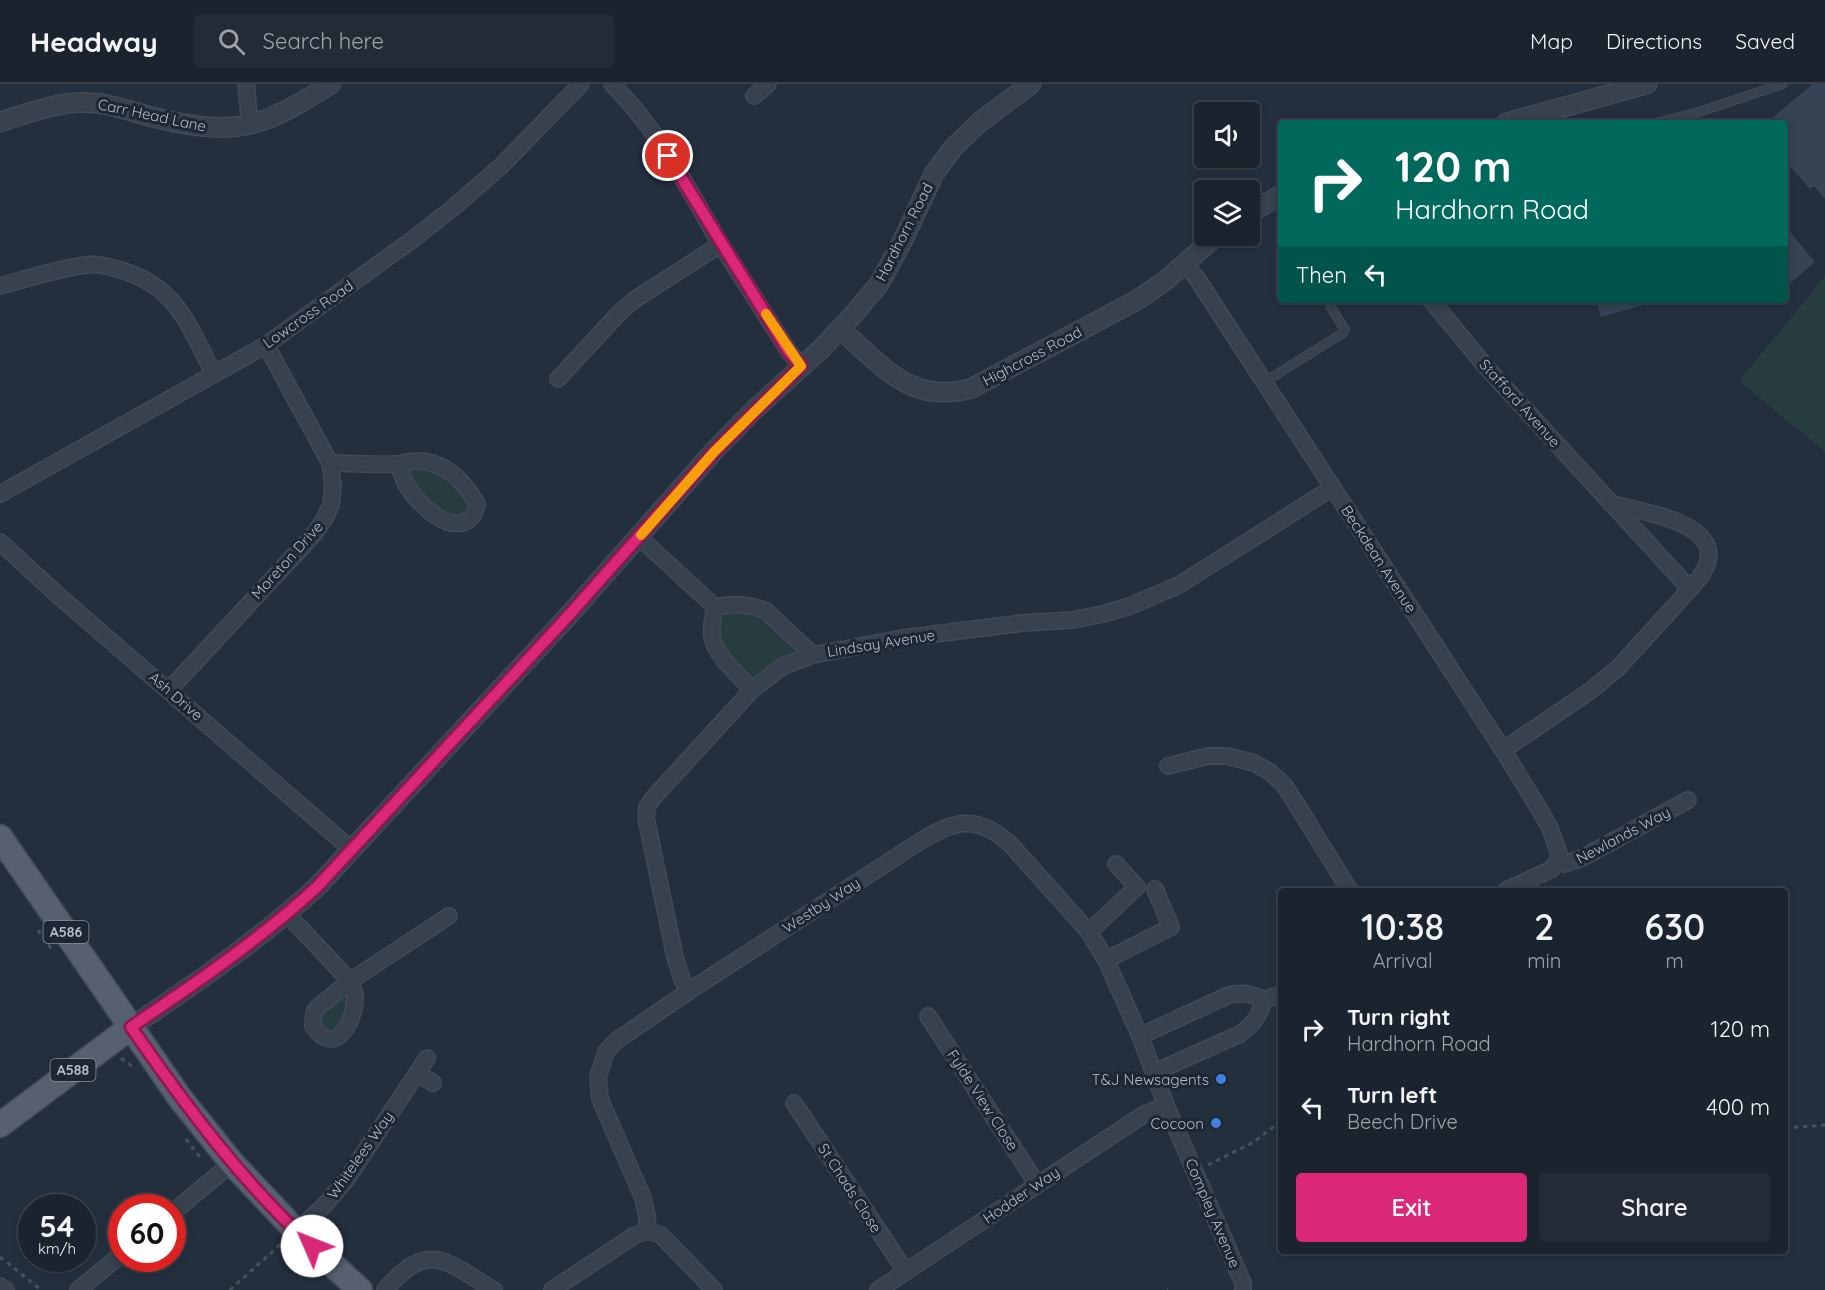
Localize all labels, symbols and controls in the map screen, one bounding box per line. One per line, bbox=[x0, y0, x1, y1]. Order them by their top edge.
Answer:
search box bbox=[194, 14, 614, 68]
text: Headway bbox=[30, 24, 158, 59]
icon: search bbox=[215, 25, 248, 58]
text: Search here bbox=[263, 27, 384, 55]
text: Map bbox=[1530, 28, 1573, 54]
text: Directions bbox=[1606, 28, 1702, 54]
text: Saved bbox=[1735, 28, 1795, 54]
street label: Carr Head Lane bbox=[96, 94, 208, 136]
map controls bbox=[1194, 102, 1260, 246]
button: sound bbox=[1194, 102, 1260, 168]
pin bbox=[642, 130, 693, 181]
icon: arrive bbox=[651, 139, 684, 172]
text: 120 m bbox=[1395, 140, 1512, 193]
icon: right bbox=[1296, 144, 1374, 222]
street label: Hardhorn Road bbox=[871, 180, 937, 284]
button: layers bbox=[1194, 180, 1260, 246]
text: Hardhorn Road bbox=[1395, 192, 1589, 226]
icon: left bbox=[1359, 258, 1392, 291]
text: Then bbox=[1296, 261, 1347, 289]
street label: Lowcross Road bbox=[259, 276, 357, 352]
street label: Highcross Road bbox=[979, 322, 1085, 390]
street label: Stafford Avenue bbox=[1475, 355, 1565, 451]
street label: Beckdean Avenue bbox=[1337, 502, 1421, 616]
street label: Moreton Drive bbox=[247, 517, 327, 603]
street label: Lindsay Avenue bbox=[826, 625, 936, 661]
street label: Ash Drive bbox=[145, 667, 207, 725]
street label: Newlands Way bbox=[1573, 802, 1673, 868]
street label: Westby Way bbox=[779, 873, 863, 937]
text: 10:38 bbox=[1361, 904, 1444, 949]
text: 2 bbox=[1534, 904, 1554, 949]
text: 630 bbox=[1644, 904, 1705, 949]
road number: A586 bbox=[44, 921, 88, 943]
text: Arrival bbox=[1373, 948, 1433, 973]
text: min bbox=[1527, 948, 1561, 973]
text: m bbox=[1666, 948, 1684, 973]
text: Turn right bbox=[1347, 1003, 1451, 1031]
icon: right bbox=[1296, 1013, 1329, 1046]
text: 120 m bbox=[1711, 1015, 1770, 1043]
text: Hardhorn Road bbox=[1347, 1031, 1491, 1056]
street label: Fylde View Close bbox=[943, 1046, 1023, 1154]
road number: A588 bbox=[50, 1059, 96, 1081]
place label: T&J Newsagents bbox=[1092, 1070, 1209, 1089]
marker: T&J Newsagents bbox=[1214, 1072, 1228, 1086]
text: Turn left bbox=[1347, 1081, 1437, 1109]
icon: left bbox=[1296, 1091, 1329, 1124]
text: 400 m bbox=[1706, 1093, 1770, 1121]
street label: Whitelees Way bbox=[323, 1107, 397, 1203]
text: Beech Drive bbox=[1347, 1109, 1458, 1134]
place label: Cocoon bbox=[1151, 1114, 1204, 1133]
marker: Cocoon bbox=[1209, 1116, 1223, 1130]
street label: St Chads Close bbox=[814, 1140, 886, 1236]
street label: Compley Avenue bbox=[1181, 1155, 1245, 1271]
street label: Hodder Way bbox=[979, 1162, 1063, 1228]
button: Exit bbox=[1296, 1173, 1527, 1242]
button: Share bbox=[1539, 1173, 1770, 1242]
speed limit sign: 60 bbox=[108, 1194, 186, 1272]
text: 54 bbox=[40, 1207, 74, 1245]
position arrow bbox=[280, 1214, 344, 1278]
text: km/h bbox=[38, 1239, 76, 1258]

